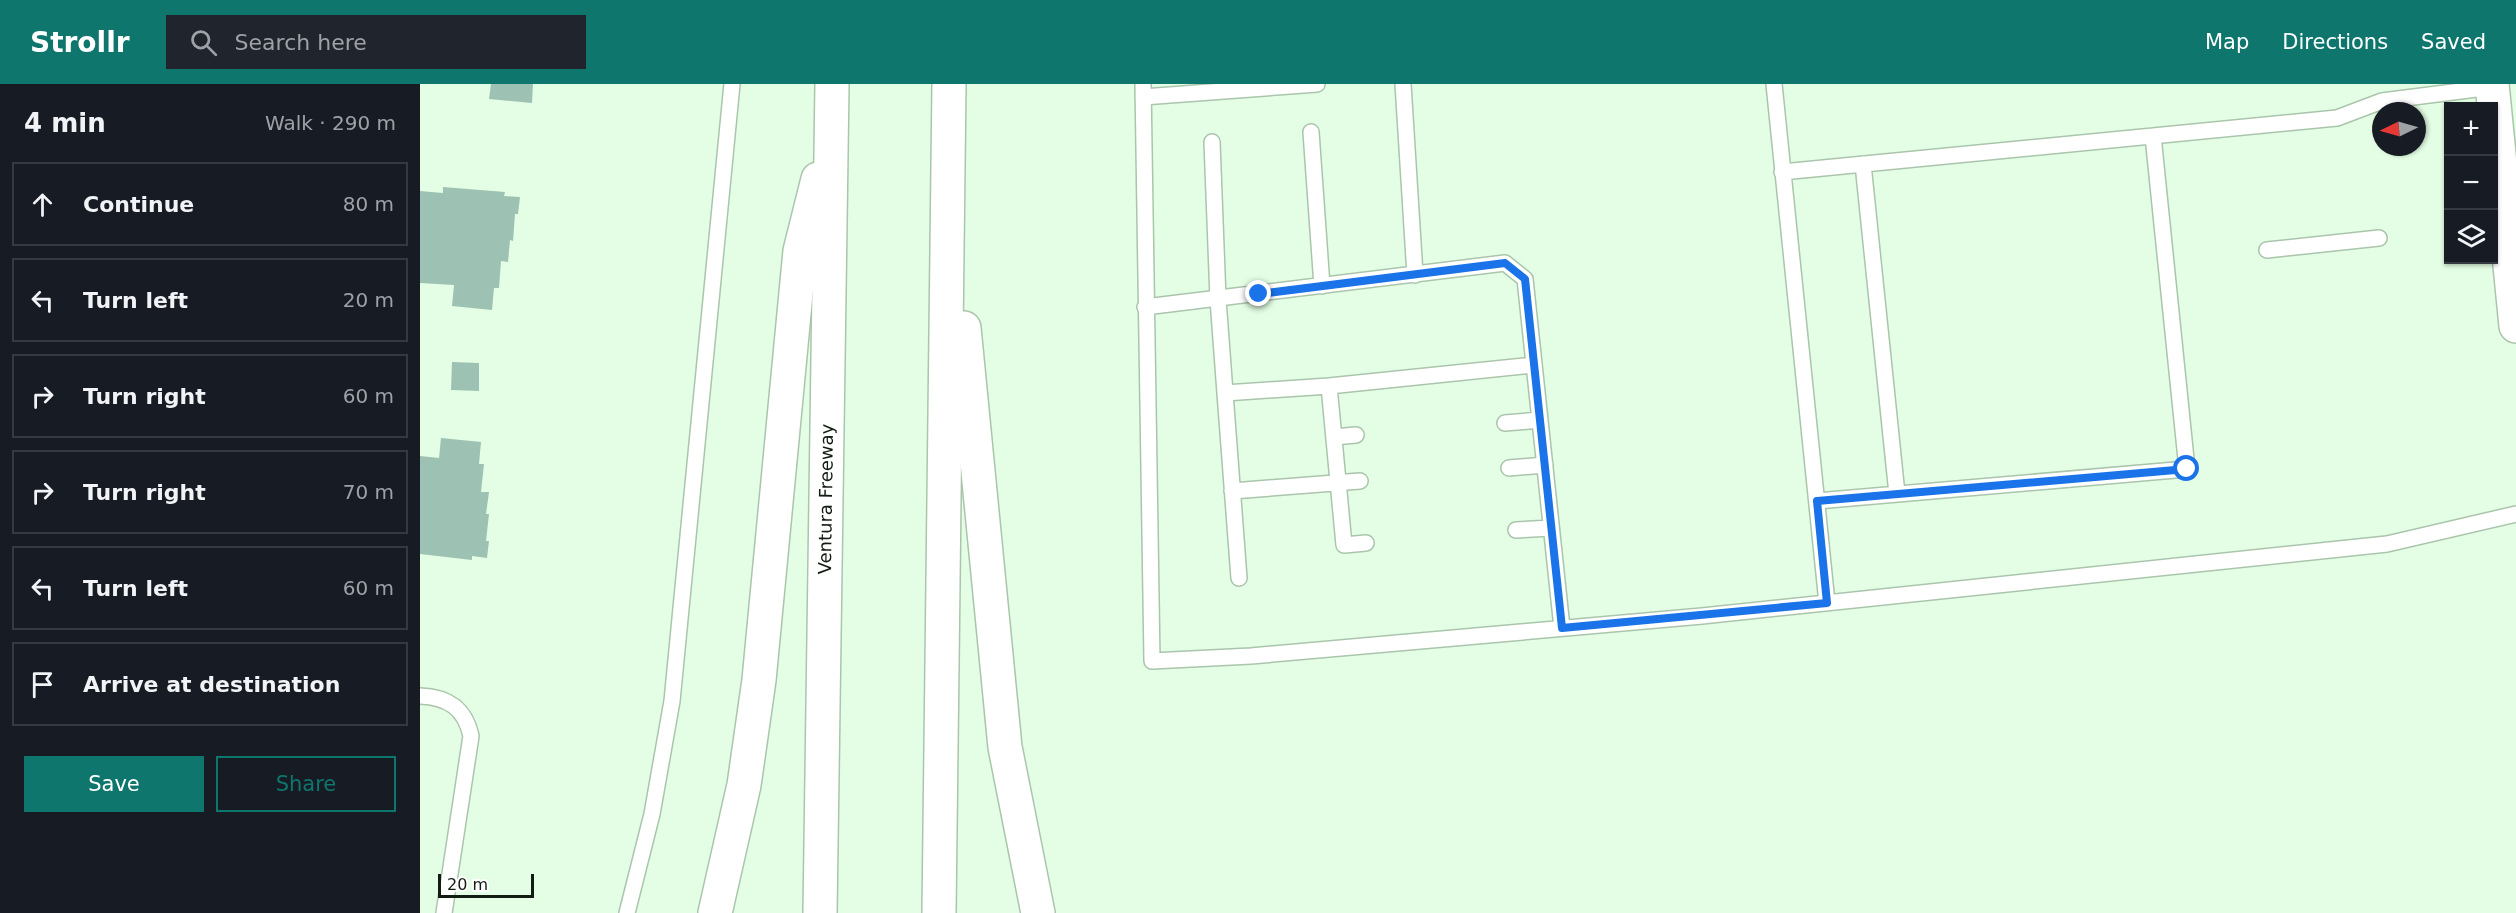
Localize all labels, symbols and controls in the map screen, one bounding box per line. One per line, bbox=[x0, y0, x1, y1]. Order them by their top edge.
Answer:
search box bbox=[166, 15, 586, 69]
text: Strollr bbox=[30, 26, 130, 59]
icon: search bbox=[187, 26, 220, 59]
text: Search here bbox=[235, 30, 367, 55]
text: Map bbox=[2205, 30, 2249, 54]
text: Directions bbox=[2282, 30, 2388, 54]
text: Saved bbox=[2421, 30, 2486, 54]
north arrow bbox=[2372, 102, 2426, 156]
map controls bbox=[2444, 102, 2498, 264]
button: + bbox=[2444, 102, 2498, 156]
text: 4 min bbox=[24, 108, 106, 138]
text: Walk · 290 m bbox=[265, 111, 396, 135]
button: − bbox=[2444, 156, 2498, 210]
icon: ahead bbox=[26, 188, 59, 221]
text: Continue bbox=[83, 192, 194, 217]
text: 80 m bbox=[343, 192, 394, 216]
button: layers bbox=[2444, 210, 2498, 264]
route end bbox=[1245, 280, 1271, 306]
icon: left bbox=[26, 284, 59, 317]
text: Turn left bbox=[83, 288, 188, 313]
text: 20 m bbox=[343, 288, 394, 312]
icon: right bbox=[26, 380, 59, 413]
text: Turn right bbox=[83, 384, 206, 409]
text: 60 m bbox=[343, 384, 394, 408]
street label: Ventura Freeway bbox=[814, 423, 837, 575]
route start bbox=[2173, 455, 2199, 481]
icon: right bbox=[26, 476, 59, 509]
text: Turn right bbox=[83, 480, 206, 505]
text: 70 m bbox=[343, 480, 394, 504]
icon: left bbox=[26, 572, 59, 605]
text: Turn left bbox=[83, 576, 188, 601]
text: 60 m bbox=[343, 576, 394, 600]
icon: arrive bbox=[26, 668, 59, 701]
text: Arrive at destination bbox=[83, 672, 340, 697]
button: Save bbox=[24, 756, 204, 812]
button: Share bbox=[216, 756, 396, 812]
scale bar bbox=[438, 871, 534, 898]
text: 20 m bbox=[447, 875, 488, 894]

